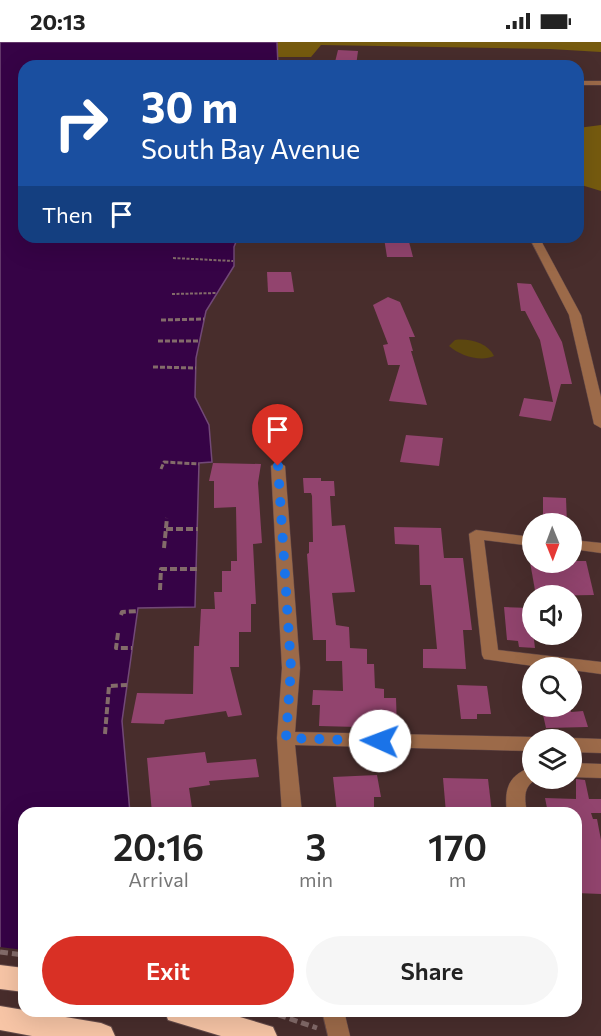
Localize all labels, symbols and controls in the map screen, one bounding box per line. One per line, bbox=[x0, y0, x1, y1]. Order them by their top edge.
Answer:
text: 20:13 bbox=[30, 8, 86, 35]
text: 30 m bbox=[141, 80, 238, 132]
icon: right bbox=[42, 84, 120, 162]
text: South Bay Avenue bbox=[141, 132, 360, 165]
icon: arrive bbox=[105, 198, 138, 231]
text: Then bbox=[42, 201, 93, 228]
pin bbox=[252, 404, 303, 466]
icon: arrive bbox=[261, 413, 294, 446]
north arrow bbox=[522, 513, 582, 573]
map controls bbox=[522, 513, 582, 789]
button: sound bbox=[522, 585, 582, 645]
button: search bbox=[522, 657, 582, 717]
position arrow bbox=[348, 709, 412, 773]
button: layers bbox=[522, 729, 582, 789]
text: 20:16 bbox=[113, 824, 204, 868]
text: 3 bbox=[306, 824, 326, 868]
text: 170 bbox=[428, 824, 487, 868]
text: Arrival bbox=[128, 867, 189, 891]
text: min bbox=[299, 867, 333, 891]
text: m bbox=[449, 867, 466, 891]
button: Exit bbox=[42, 936, 294, 1005]
button: Share bbox=[306, 936, 558, 1005]

